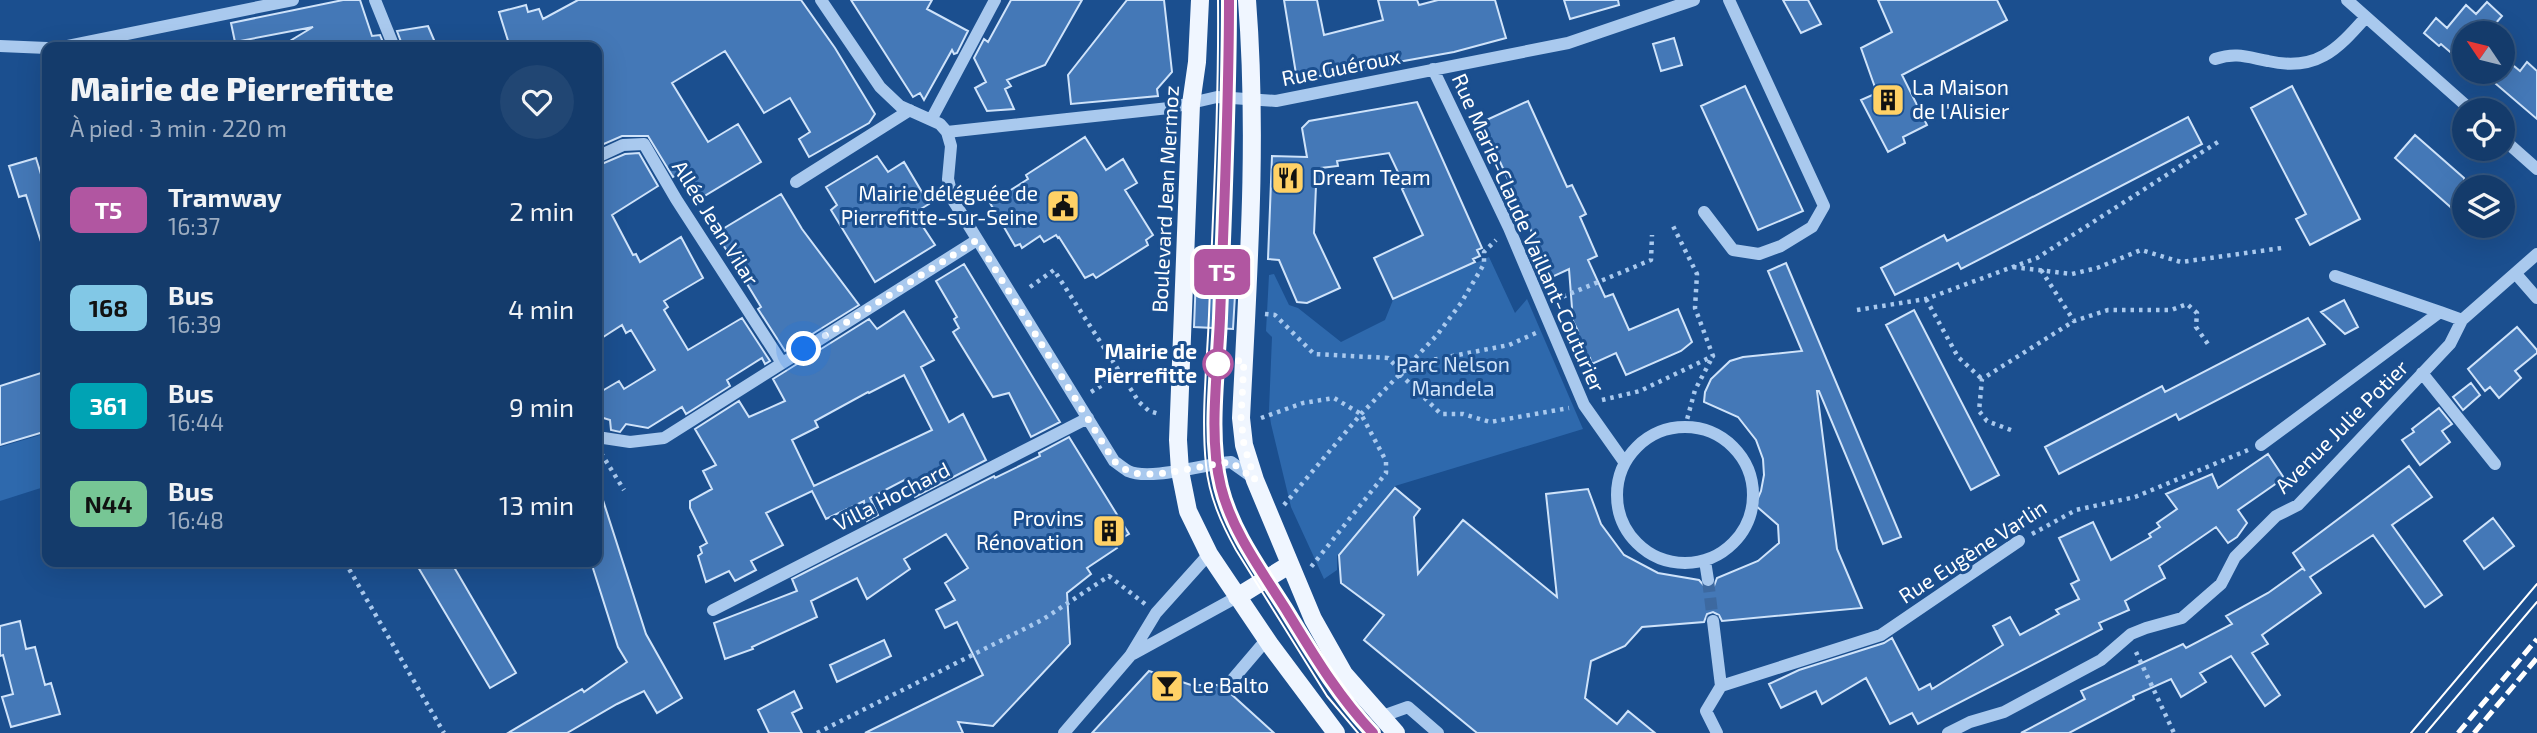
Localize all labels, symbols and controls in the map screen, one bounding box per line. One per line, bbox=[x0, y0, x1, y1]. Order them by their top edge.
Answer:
north arrow bbox=[2452, 21, 2515, 84]
map controls bbox=[2452, 21, 2515, 238]
street label: Rue Guéroux bbox=[1279, 43, 1402, 90]
button: heart bbox=[500, 65, 574, 139]
text: Mairie de Pierrefitte bbox=[70, 68, 394, 108]
street label: Rue Marie-Claude Vaillant-Couturier bbox=[1448, 69, 1611, 396]
place label: La Maison de l'Alisier bbox=[1912, 74, 2010, 123]
building icon: La Maison de l'Alisier bbox=[1869, 81, 1907, 119]
street label: Boulevard Jean Mermoz bbox=[1146, 85, 1183, 313]
button: locate bbox=[2452, 98, 2515, 161]
text: À pied · 3 min · 220 m bbox=[70, 114, 287, 142]
street label: Allée Jean Vilar bbox=[668, 155, 765, 290]
restaurant icon: Dream Team bbox=[1269, 159, 1307, 197]
place label: Dream Team bbox=[1312, 164, 1431, 189]
button: layers bbox=[2452, 175, 2515, 238]
place label: Mairie déléguée de Pierrefitte-sur-Seine bbox=[841, 180, 1038, 229]
text: Tramway bbox=[168, 181, 282, 212]
public building icon: Mairie déléguée de Pierrefitte-sur-Seine bbox=[1044, 187, 1082, 225]
text: T5 bbox=[95, 195, 122, 224]
text: 2 min bbox=[509, 195, 574, 226]
text: 16:37 bbox=[168, 212, 220, 240]
line badge: T5 bbox=[1190, 249, 1254, 295]
text: T5 bbox=[1208, 257, 1236, 286]
text: Bus bbox=[168, 279, 214, 310]
text: 168 bbox=[89, 293, 128, 322]
text: 4 min bbox=[508, 293, 574, 324]
text: 16:39 bbox=[168, 310, 222, 338]
your location bbox=[786, 331, 821, 366]
place label: Mairie de Pierrefitte bbox=[1094, 338, 1197, 387]
marker: Mairie de Pierrefitte bbox=[1203, 349, 1233, 379]
park label: Parc Nelson Mandela bbox=[1396, 351, 1510, 400]
street label: Avenue Julie Potier bbox=[2269, 354, 2413, 498]
text: Bus bbox=[168, 377, 214, 408]
text: 361 bbox=[89, 391, 128, 420]
text: 9 min bbox=[509, 391, 574, 422]
text: 16:44 bbox=[168, 408, 224, 436]
street label: Villa Hochard bbox=[829, 456, 954, 536]
text: Bus bbox=[168, 475, 214, 506]
text: N44 bbox=[85, 489, 132, 518]
text: 13 min bbox=[499, 489, 574, 520]
street label: Rue Eugène Varlin bbox=[1894, 494, 2051, 608]
place label: Provins Rénovation bbox=[976, 505, 1084, 554]
text: 16:48 bbox=[168, 506, 224, 534]
building icon: Provins Rénovation bbox=[1090, 512, 1128, 550]
bar icon: Le Balto bbox=[1148, 667, 1186, 705]
place label: Le Balto bbox=[1192, 672, 1269, 697]

